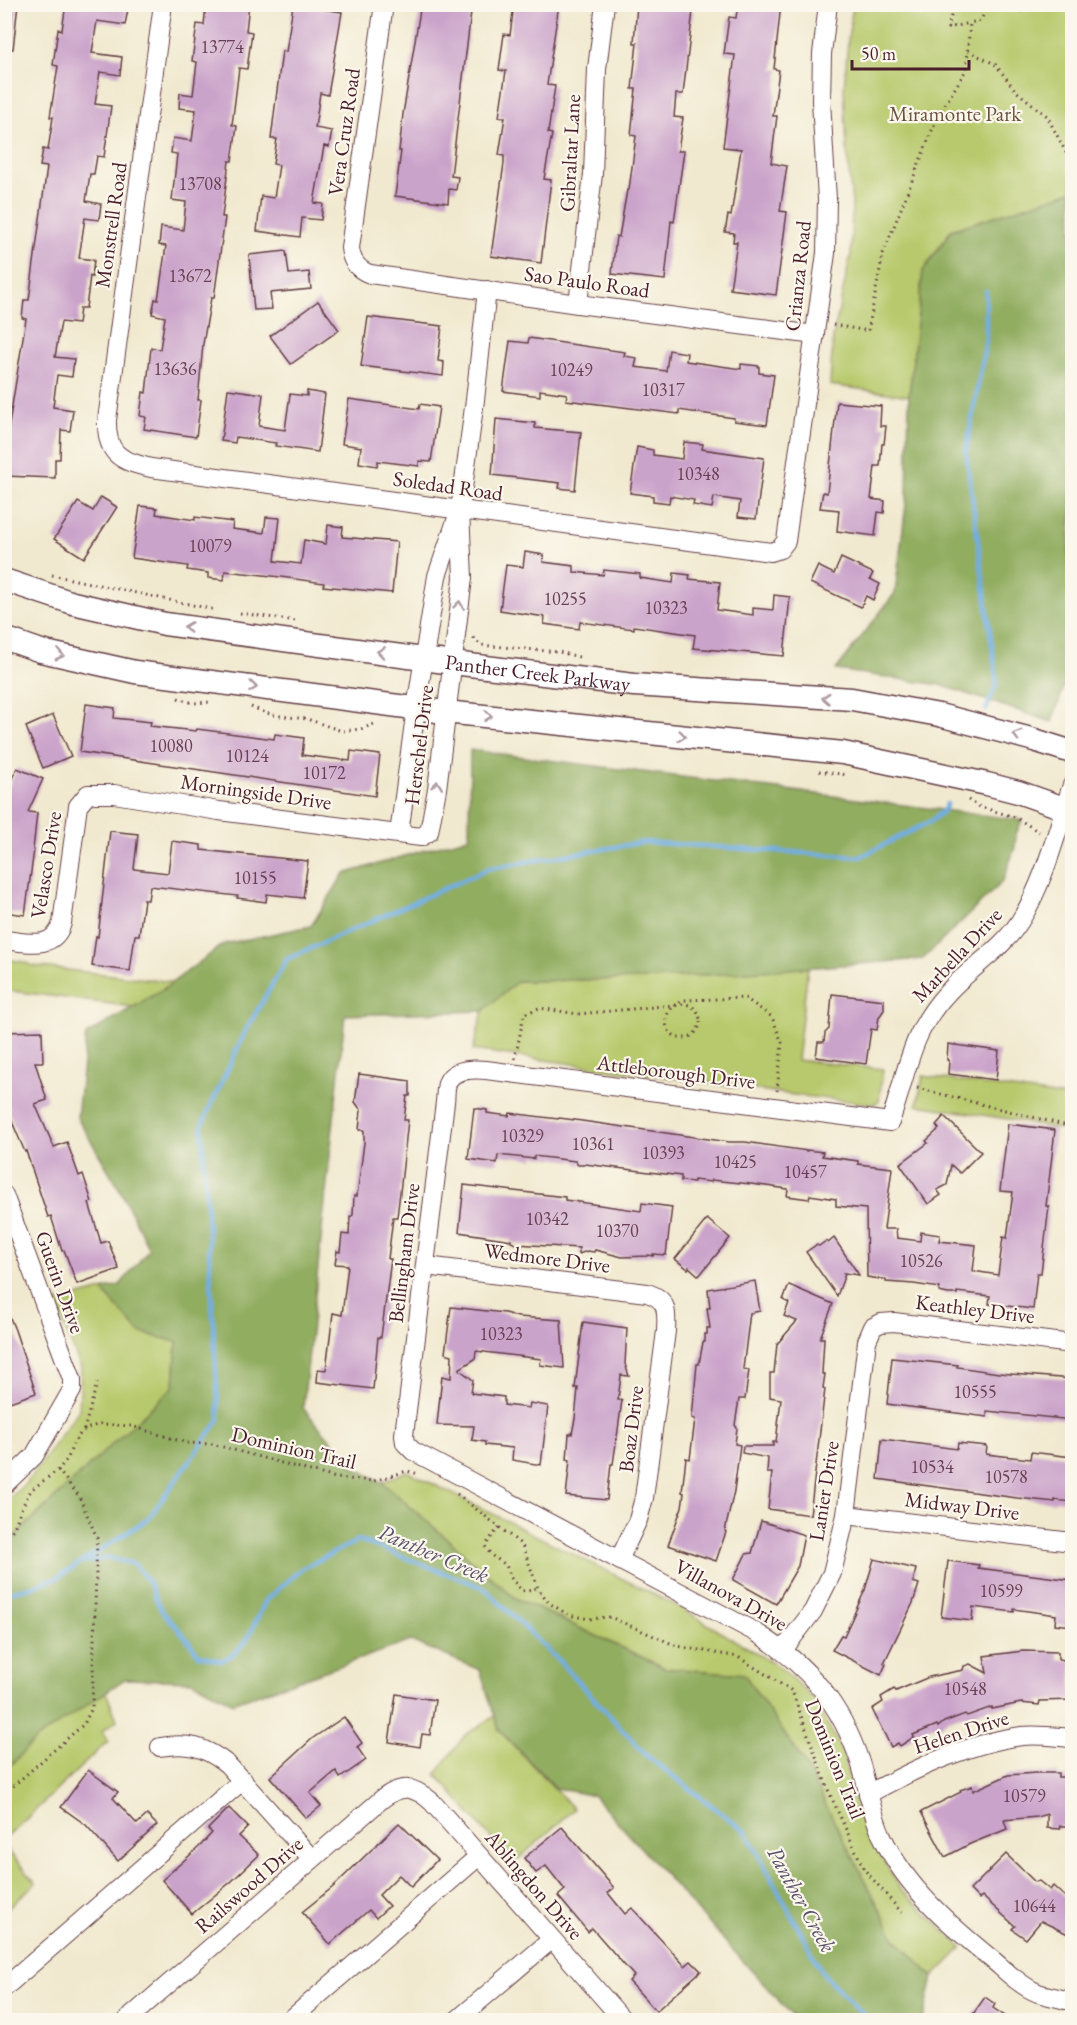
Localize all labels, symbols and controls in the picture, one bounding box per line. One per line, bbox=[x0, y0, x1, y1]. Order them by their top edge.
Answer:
scale bar bbox=[852, 33, 969, 71]
house number: 13774 bbox=[200, 35, 244, 58]
text: 50 m bbox=[861, 42, 896, 65]
street label: Vera Cruz Road bbox=[321, 66, 366, 198]
street label: Gibraltar Lane bbox=[553, 93, 586, 213]
park label: Miramonte Park bbox=[889, 100, 1022, 127]
street label: Monstrell Road bbox=[88, 160, 133, 290]
house number: 13708 bbox=[178, 172, 222, 195]
street label: Crianza Road bbox=[778, 219, 817, 333]
street label: Sao Paulo Road bbox=[523, 259, 652, 304]
house number: 13672 bbox=[168, 264, 212, 287]
house number: 13636 bbox=[153, 357, 197, 380]
house number: 10249 bbox=[549, 358, 593, 381]
house number: 10317 bbox=[641, 378, 685, 401]
house number: 10348 bbox=[676, 462, 720, 485]
street label: Soledad Road bbox=[391, 464, 505, 507]
house number: 10079 bbox=[188, 534, 232, 557]
house number: 10255 bbox=[543, 587, 587, 610]
house number: 10323 bbox=[644, 596, 688, 619]
one-way arrow bbox=[453, 600, 465, 610]
one-way arrow bbox=[183, 621, 192, 634]
one-way arrow bbox=[377, 647, 386, 659]
one-way arrow bbox=[55, 648, 65, 661]
street label: Panther Creek Parkway bbox=[443, 648, 633, 698]
one-way arrow bbox=[248, 680, 257, 692]
street label: Herschel Drive bbox=[398, 683, 439, 806]
one-way arrow bbox=[821, 691, 830, 704]
one-way arrow bbox=[483, 709, 492, 722]
one-way arrow bbox=[677, 729, 686, 742]
one-way arrow bbox=[1012, 729, 1022, 742]
house number: 10080 bbox=[149, 734, 193, 757]
house number: 10124 bbox=[225, 744, 269, 767]
house number: 10172 bbox=[302, 761, 346, 784]
street label: Morningside Drive bbox=[179, 768, 333, 815]
one-way arrow bbox=[431, 780, 443, 789]
street label: Velasco Drive bbox=[24, 809, 67, 920]
house number: 10155 bbox=[233, 866, 277, 889]
street label: Marbella Drive bbox=[906, 901, 1008, 1008]
street label: Attleborough Drive bbox=[594, 1048, 757, 1095]
house number: 10329 bbox=[500, 1124, 544, 1147]
house number: 10361 bbox=[571, 1132, 615, 1155]
house number: 10393 bbox=[641, 1141, 685, 1164]
house number: 10425 bbox=[713, 1150, 757, 1173]
house number: 10457 bbox=[783, 1160, 827, 1183]
street label: Bellingham Drive bbox=[382, 1182, 425, 1324]
house number: 10342 bbox=[525, 1207, 569, 1230]
house number: 10370 bbox=[595, 1219, 639, 1242]
street label: Guerin Drive bbox=[30, 1227, 91, 1337]
street label: Wedmore Drive bbox=[483, 1236, 612, 1279]
house number: 10526 bbox=[899, 1249, 943, 1272]
street label: Keathley Drive bbox=[914, 1288, 1036, 1329]
house number: 10323 bbox=[479, 1322, 523, 1345]
house number: 10555 bbox=[953, 1380, 997, 1403]
street label: Boaz Drive bbox=[612, 1384, 649, 1474]
street label: Dominion Trail bbox=[229, 1420, 359, 1475]
street label: Lanier Drive bbox=[802, 1439, 845, 1543]
house number: 10534 bbox=[910, 1455, 954, 1478]
house number: 10578 bbox=[984, 1465, 1028, 1488]
street label: Midway Drive bbox=[903, 1485, 1021, 1526]
water label: Panther Creek bbox=[374, 1517, 493, 1590]
street label: Villanova Drive bbox=[670, 1553, 792, 1637]
house number: 10599 bbox=[979, 1579, 1023, 1602]
house number: 10548 bbox=[943, 1677, 987, 1700]
street label: Dominion Trail bbox=[799, 1695, 872, 1823]
street label: Helen Drive bbox=[910, 1703, 1012, 1760]
house number: 10579 bbox=[1002, 1784, 1046, 1807]
street label: Ablingdon Drive bbox=[479, 1824, 589, 1945]
street label: Railswood Drive bbox=[189, 1830, 308, 1939]
water label: Panther Creek bbox=[761, 1841, 843, 1957]
house number: 10644 bbox=[1012, 1894, 1056, 1917]

